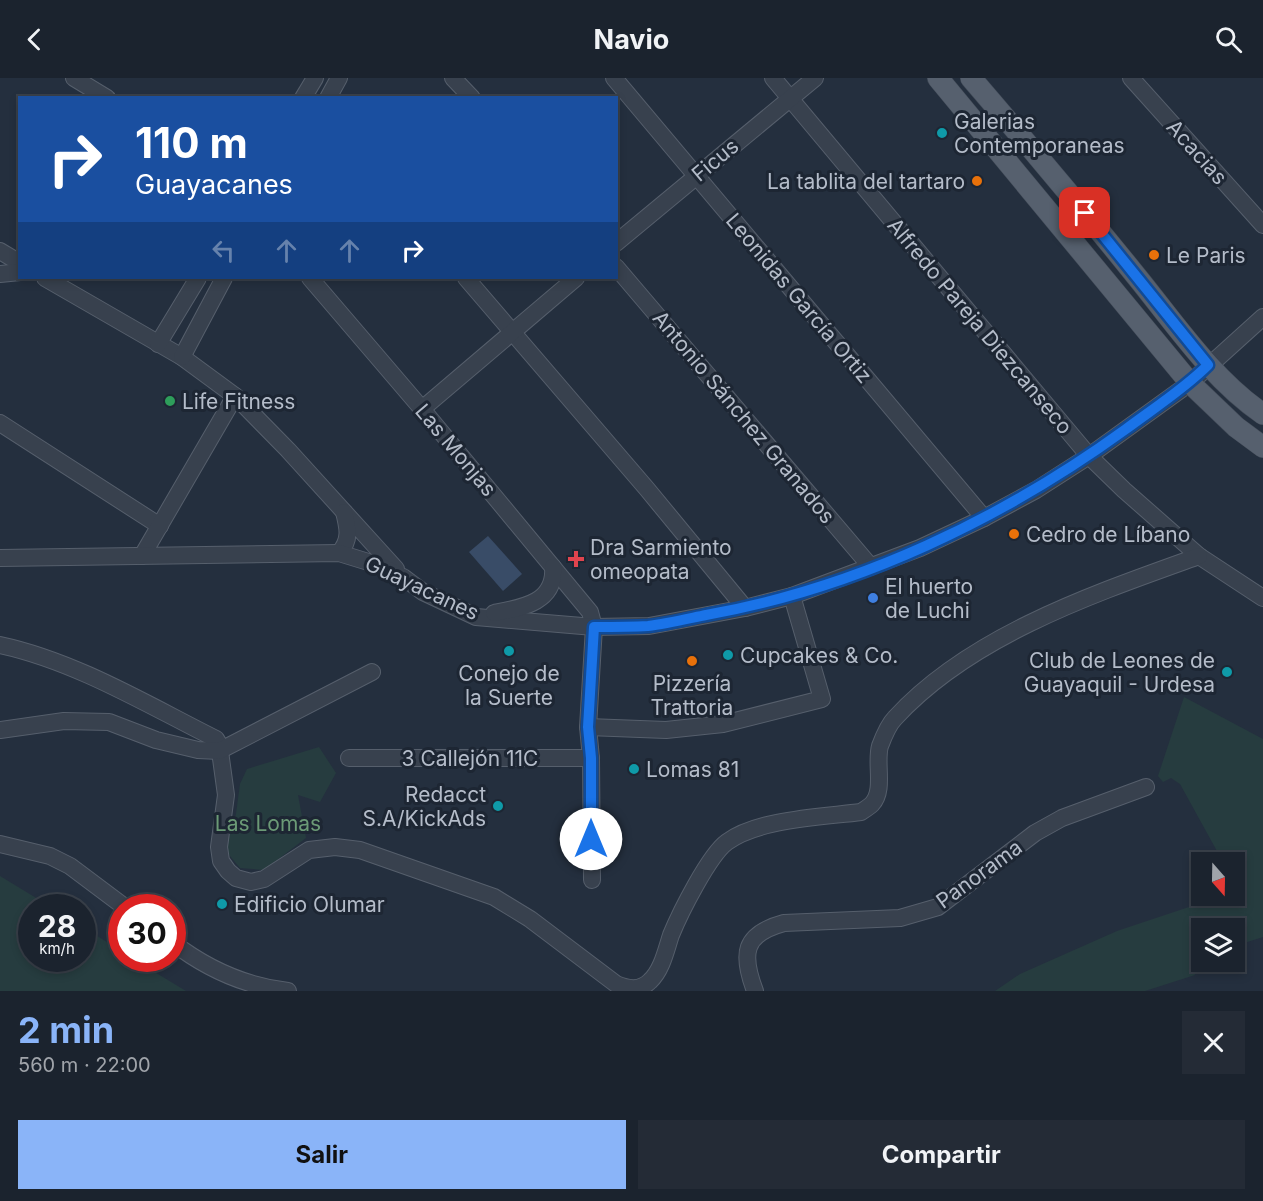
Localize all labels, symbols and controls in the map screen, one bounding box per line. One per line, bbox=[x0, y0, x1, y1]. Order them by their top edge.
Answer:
icon: back bbox=[18, 23, 51, 56]
text: Navio bbox=[594, 23, 669, 56]
icon: search bbox=[1212, 23, 1245, 56]
place label: Galerias Contemporaneas bbox=[954, 109, 1125, 158]
street label: Acacias bbox=[1161, 114, 1233, 190]
text: 110 m bbox=[135, 117, 248, 168]
icon: right bbox=[36, 120, 114, 198]
marker: Galerias Contemporaneas bbox=[935, 126, 949, 140]
street label: Ficus bbox=[687, 133, 743, 187]
text: Guayacanes bbox=[135, 168, 293, 201]
place label: La tablita del tartaro bbox=[767, 169, 965, 194]
marker: La tablita del tartaro bbox=[970, 174, 984, 188]
pin bbox=[1059, 187, 1110, 238]
icon: arrive bbox=[1068, 196, 1101, 229]
street label: Leonidas García Ortiz bbox=[721, 208, 877, 388]
street label: Alfredo Pareja Diezcanseco bbox=[882, 213, 1078, 439]
icon: left bbox=[207, 234, 240, 267]
icon: ahead bbox=[270, 234, 303, 267]
icon: ahead bbox=[333, 234, 366, 267]
icon: right bbox=[396, 234, 429, 267]
place label: Le Paris bbox=[1166, 243, 1246, 268]
marker: Le Paris bbox=[1147, 248, 1161, 262]
street label: Antonio Sánchez Granados bbox=[648, 306, 840, 528]
place label: Life Fitness bbox=[182, 389, 295, 414]
marker: Life Fitness bbox=[163, 394, 177, 408]
street label: Las Monjas bbox=[410, 399, 502, 501]
place label: Cedro de Líbano bbox=[1026, 522, 1190, 547]
marker: Cedro de Líbano bbox=[1007, 527, 1021, 541]
place label: Dra Sarmiento omeopata bbox=[590, 535, 732, 584]
marker: Dra Sarmiento omeopata bbox=[567, 550, 585, 568]
street label: Guayacanes bbox=[361, 551, 483, 625]
place label: El huerto de Luchi bbox=[885, 574, 973, 623]
marker: El huerto de Luchi bbox=[866, 591, 880, 605]
place label: Cupcakes & Co. bbox=[740, 643, 898, 668]
marker: Conejo de la Suerte bbox=[502, 644, 516, 658]
marker: Cupcakes & Co. bbox=[721, 648, 735, 662]
place label: Club de Leones de Guayaquil - Urdesa bbox=[1024, 648, 1215, 697]
marker: Pizzería Trattoria bbox=[685, 654, 699, 668]
place label: Conejo de la Suerte bbox=[458, 661, 560, 710]
marker: Club de Leones de Guayaquil - Urdesa bbox=[1220, 665, 1234, 679]
place label: Pizzería Trattoria bbox=[651, 671, 733, 720]
street label: 3 Callejón 11C bbox=[402, 746, 538, 771]
place label: Lomas 81 bbox=[646, 757, 739, 782]
marker: Lomas 81 bbox=[627, 762, 641, 776]
place label: Redacct S.A/KickAds bbox=[363, 782, 486, 831]
marker: Redacct S.A/KickAds bbox=[491, 799, 505, 813]
position arrow bbox=[559, 807, 623, 871]
park label: Las Lomas bbox=[215, 811, 321, 836]
street label: Panorama bbox=[931, 834, 1027, 914]
north arrow bbox=[1191, 852, 1245, 906]
map controls bbox=[1191, 852, 1245, 972]
place label: Edificio Olumar bbox=[234, 892, 385, 917]
speed limit sign: 30 bbox=[108, 894, 186, 972]
marker: Edificio Olumar bbox=[215, 897, 229, 911]
text: 28 bbox=[38, 908, 76, 944]
button: layers bbox=[1191, 918, 1245, 972]
text: km/h bbox=[39, 939, 75, 958]
text: 2 min bbox=[18, 1008, 114, 1052]
button: close bbox=[1182, 1011, 1245, 1074]
text: 560 m · 22:00 bbox=[18, 1053, 151, 1077]
button: Salir bbox=[18, 1120, 626, 1189]
button: Compartir bbox=[638, 1120, 1245, 1189]

